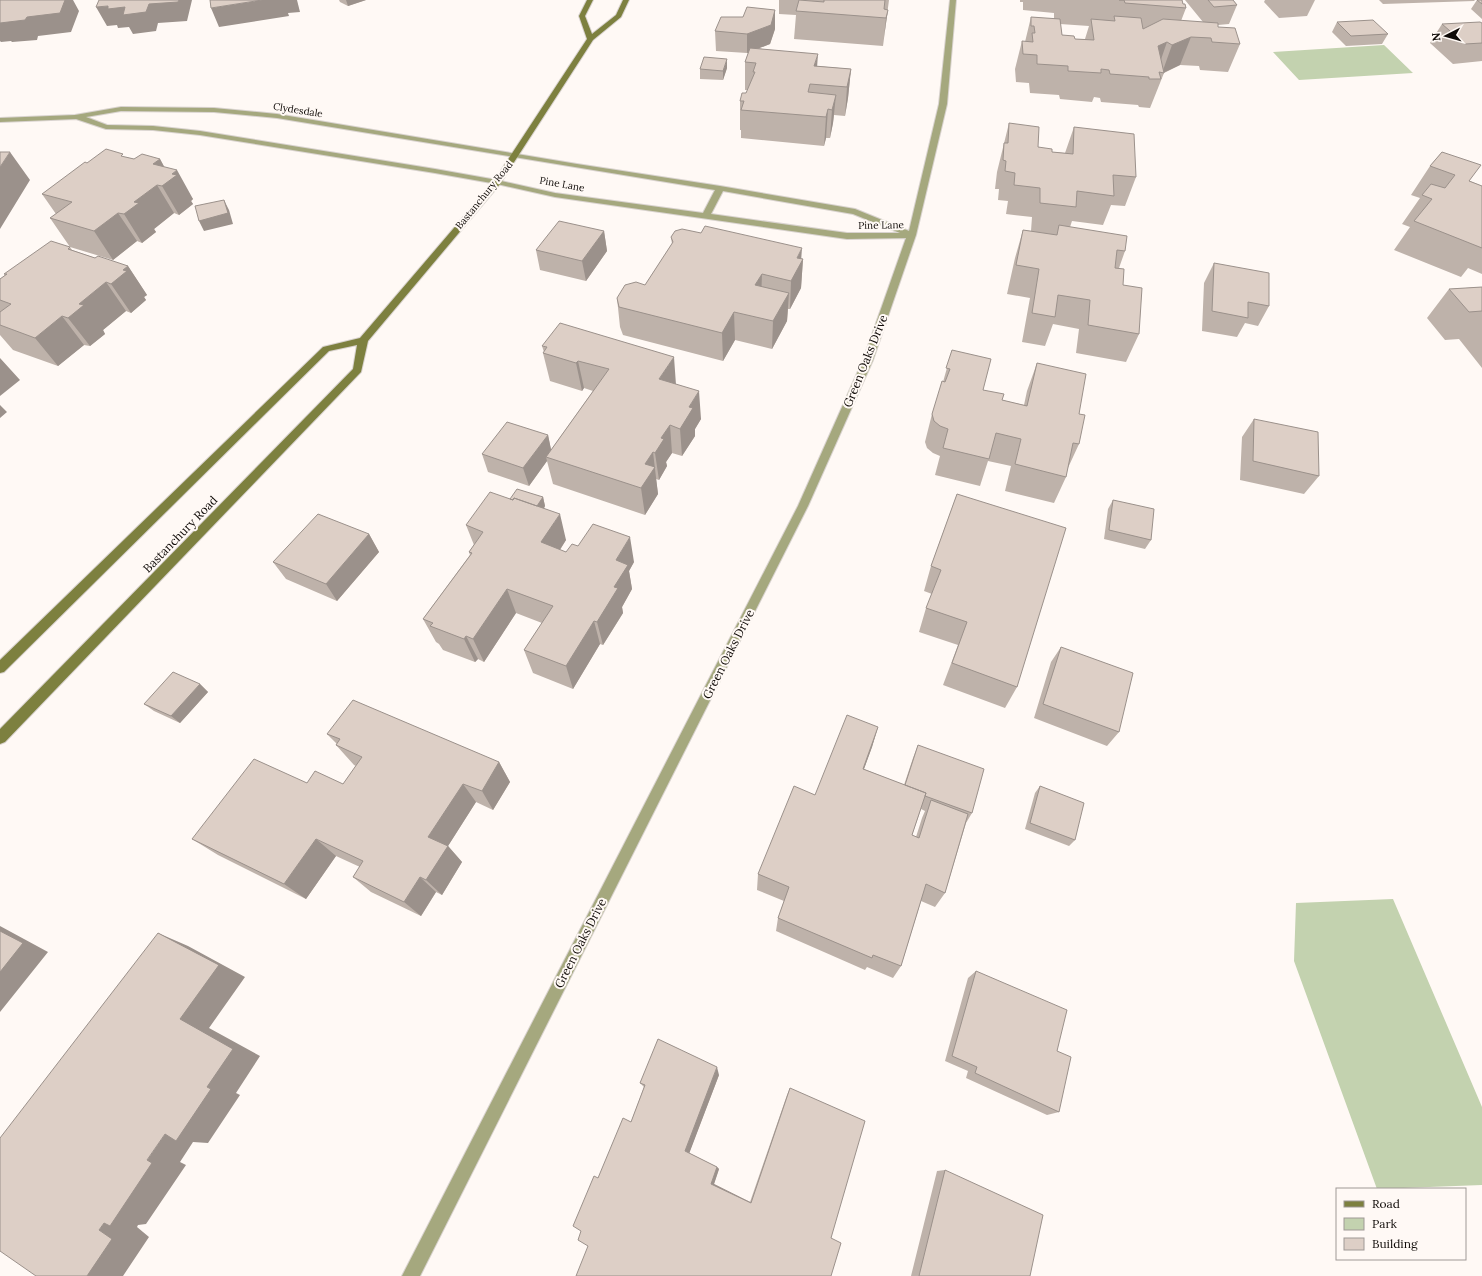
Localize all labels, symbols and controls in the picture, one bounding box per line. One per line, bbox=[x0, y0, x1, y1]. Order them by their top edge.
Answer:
north arrow bbox=[1426, 16, 1466, 56]
text: N bbox=[1429, 32, 1443, 42]
street label: Clydesdale bbox=[272, 100, 324, 120]
street label: Bastanchury Road bbox=[453, 158, 515, 232]
street label: Pine Lane bbox=[538, 174, 586, 194]
street label: Pine Lane bbox=[858, 218, 905, 232]
street label: Green Oaks Drive bbox=[840, 312, 891, 409]
street label: Bastanchury Road bbox=[140, 493, 220, 575]
street label: Green Oaks Drive bbox=[699, 606, 757, 701]
street label: Green Oaks Drive bbox=[551, 895, 609, 990]
legend bbox=[1336, 1188, 1466, 1260]
text: Road bbox=[1372, 1196, 1400, 1211]
text: Park bbox=[1372, 1216, 1398, 1231]
text: Building bbox=[1372, 1236, 1418, 1251]

